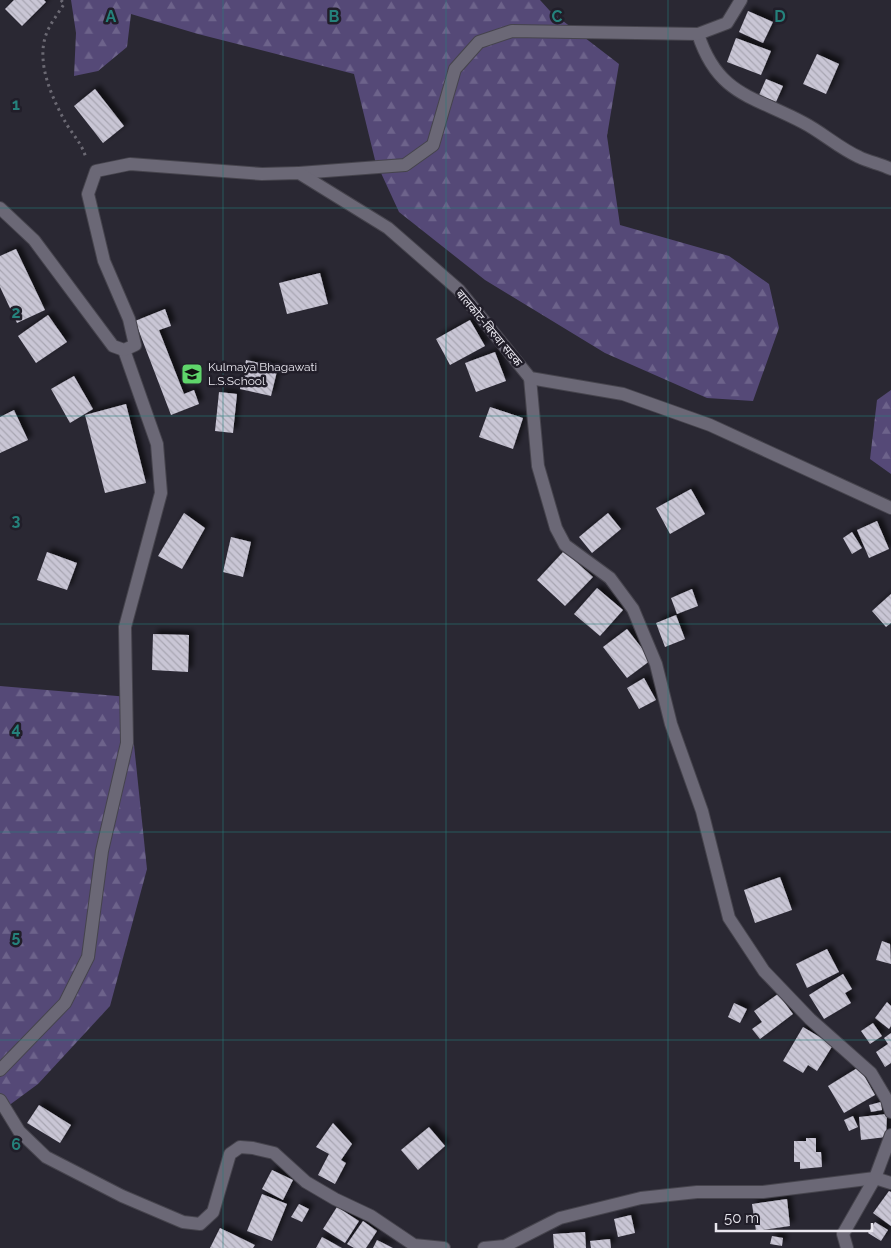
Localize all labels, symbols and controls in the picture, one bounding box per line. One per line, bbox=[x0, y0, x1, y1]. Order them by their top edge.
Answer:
text: A bbox=[106, 7, 117, 26]
text: B bbox=[329, 7, 340, 26]
text: C bbox=[552, 7, 563, 26]
text: D bbox=[774, 7, 786, 26]
text: 1 bbox=[12, 95, 20, 114]
street label: बालकोट-बिरुवा सडक bbox=[453, 286, 526, 370]
text: 2 bbox=[11, 303, 21, 322]
place label: Kulmaya Bhagawati L.S.School bbox=[208, 360, 317, 388]
school or university icon: Kulmaya Bhagawati L.S.School bbox=[180, 362, 204, 386]
text: 3 bbox=[12, 511, 21, 530]
text: 4 bbox=[11, 719, 21, 738]
text: 5 bbox=[12, 927, 21, 946]
text: 6 bbox=[11, 1135, 21, 1154]
scale bar bbox=[716, 1200, 872, 1232]
text: 50 m bbox=[724, 1209, 759, 1227]

